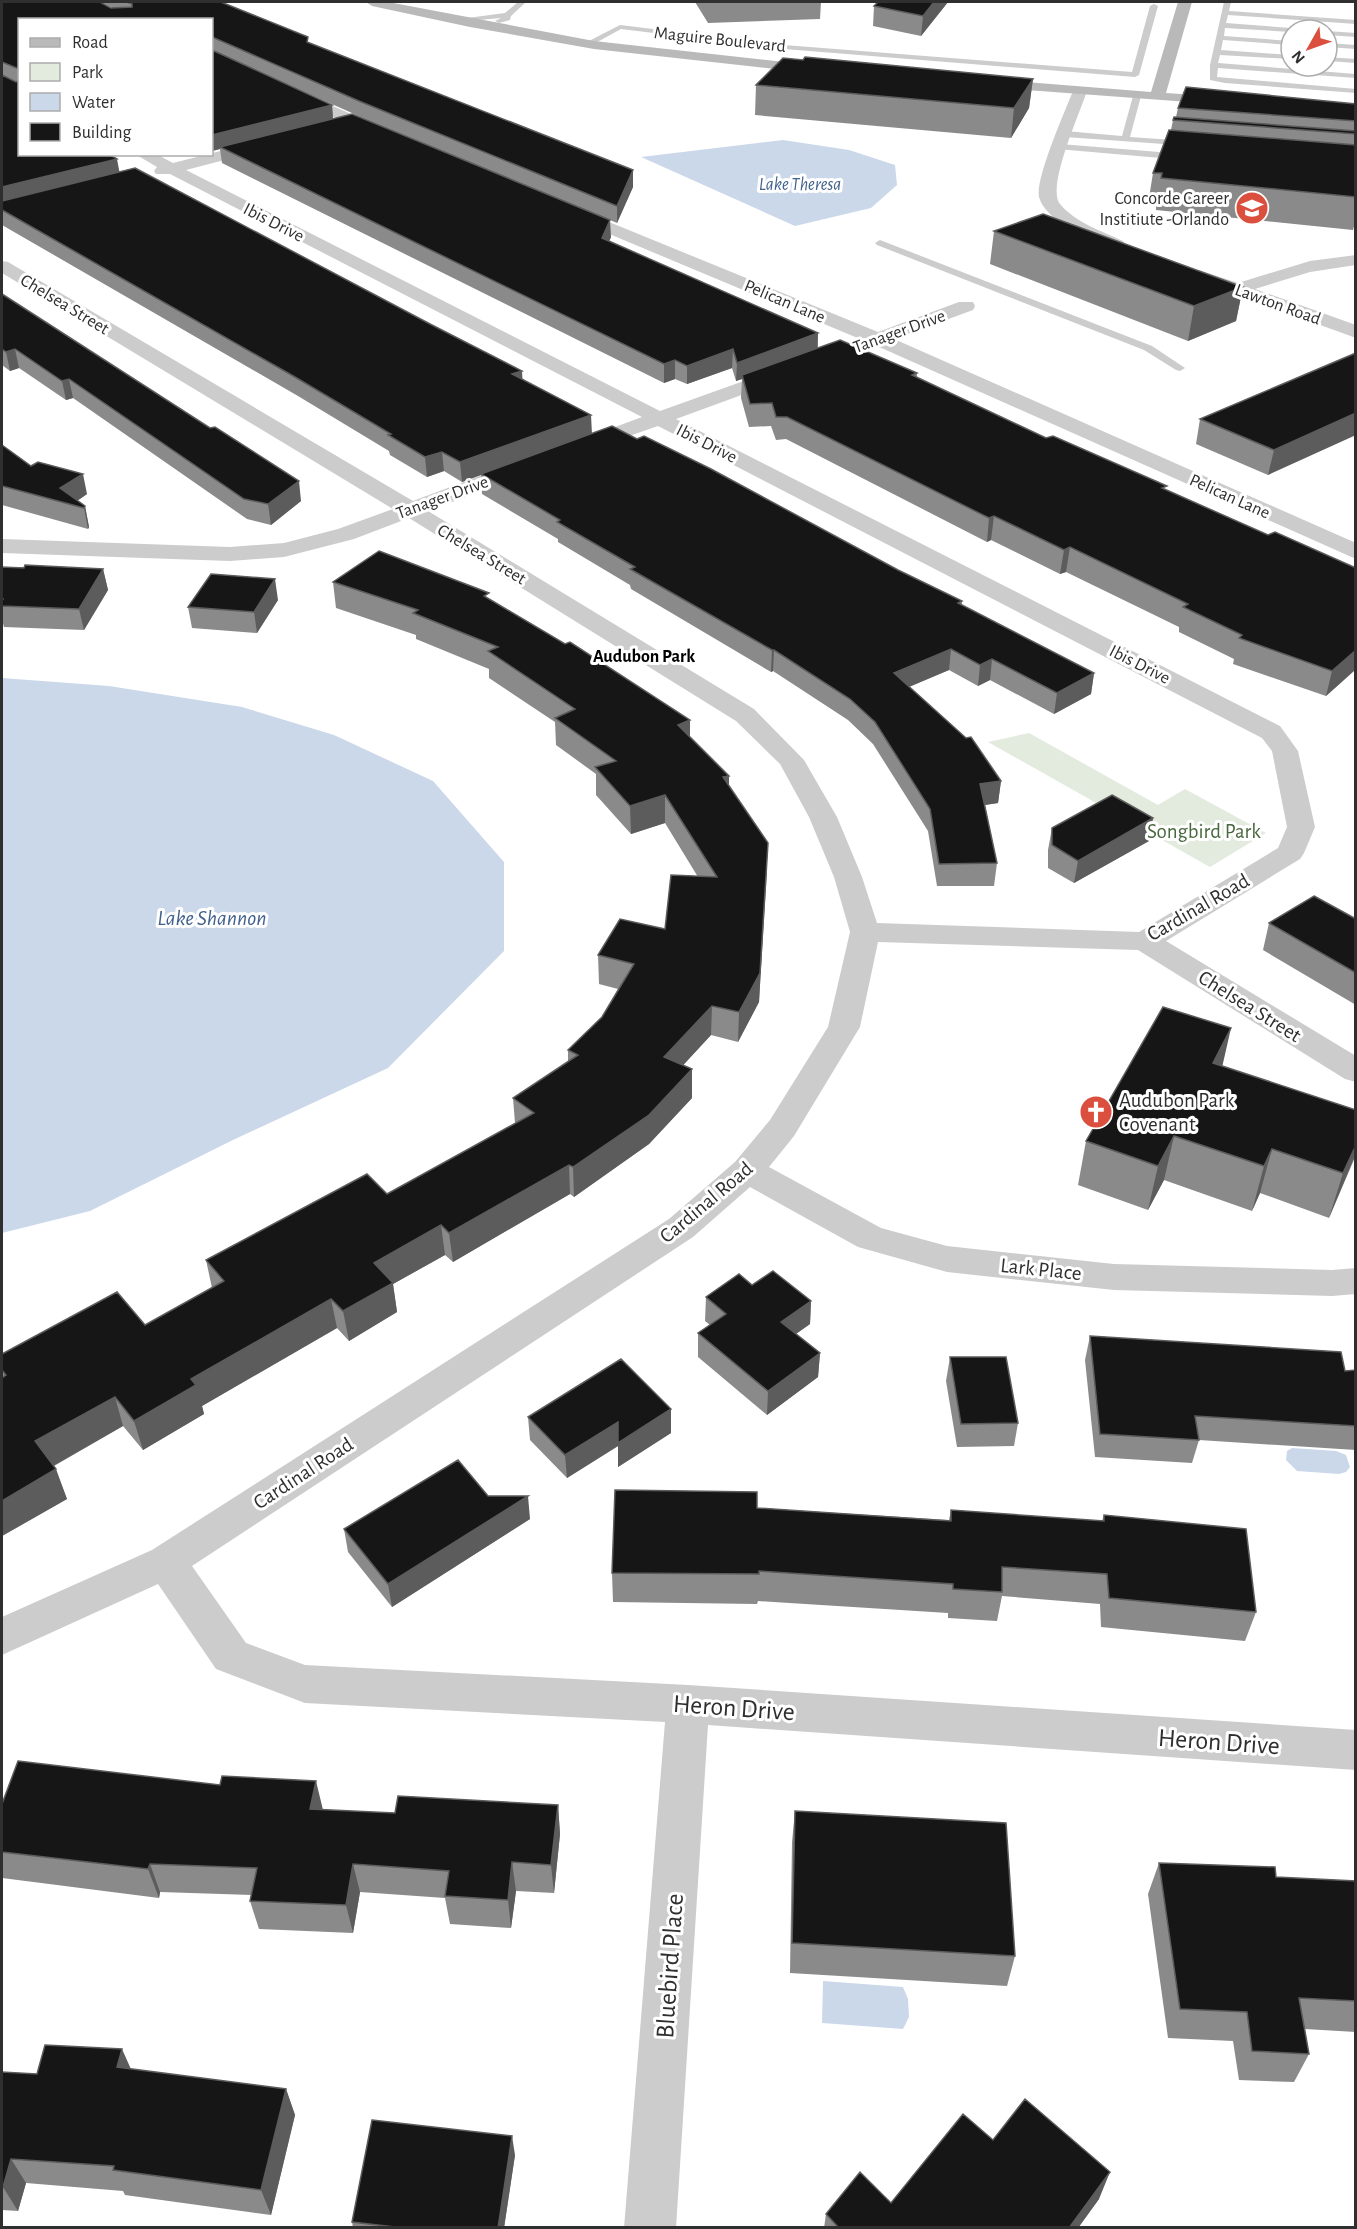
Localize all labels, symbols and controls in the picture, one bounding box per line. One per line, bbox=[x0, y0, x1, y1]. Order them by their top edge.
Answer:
legend bbox=[18, 18, 213, 156]
north arrow bbox=[1279, 18, 1339, 78]
street label: Maguire Boulevard bbox=[653, 24, 787, 56]
text: Road bbox=[72, 34, 108, 52]
text: N bbox=[1289, 48, 1308, 66]
text: Park bbox=[72, 64, 104, 82]
text: Water bbox=[72, 94, 115, 112]
text: Building bbox=[72, 124, 132, 142]
water label: Lake Theresa bbox=[759, 176, 841, 194]
place label: Concorde Career Institiute -Orlando bbox=[1099, 190, 1229, 229]
school or university icon: Concorde Career Institiute -Orlando bbox=[1234, 190, 1270, 226]
street label: Ibis Drive bbox=[240, 200, 307, 246]
street label: Chelsea Street bbox=[17, 271, 112, 338]
street label: Pelican Lane bbox=[741, 277, 828, 327]
street label: Lawton Road bbox=[1232, 281, 1323, 329]
street label: Tanager Drive bbox=[851, 307, 948, 357]
street label: Ibis Drive bbox=[673, 421, 740, 467]
street label: Pelican Lane bbox=[1187, 471, 1273, 523]
street label: Tanager Drive bbox=[394, 473, 491, 523]
street label: Chelsea Street bbox=[434, 521, 529, 588]
street label: Ibis Drive bbox=[1106, 642, 1173, 688]
district label: Audubon Park bbox=[593, 648, 695, 666]
park label: Songbird Park bbox=[1147, 821, 1261, 842]
street label: Cardinal Road bbox=[1144, 870, 1253, 945]
water label: Lake Shannon bbox=[157, 907, 267, 929]
street label: Chelsea Street bbox=[1195, 967, 1305, 1046]
place label: Audubon Park Covenant bbox=[1119, 1090, 1235, 1135]
church icon: Audubon Park Covenant bbox=[1078, 1094, 1114, 1130]
street label: Cardinal Road bbox=[656, 1158, 757, 1247]
street label: Lark Place bbox=[999, 1255, 1083, 1284]
street label: Cardinal Road bbox=[250, 1433, 357, 1513]
street label: Heron Drive bbox=[672, 1691, 796, 1725]
street label: Heron Drive bbox=[1157, 1725, 1281, 1759]
street label: Bluebird Place bbox=[652, 1893, 688, 2039]

